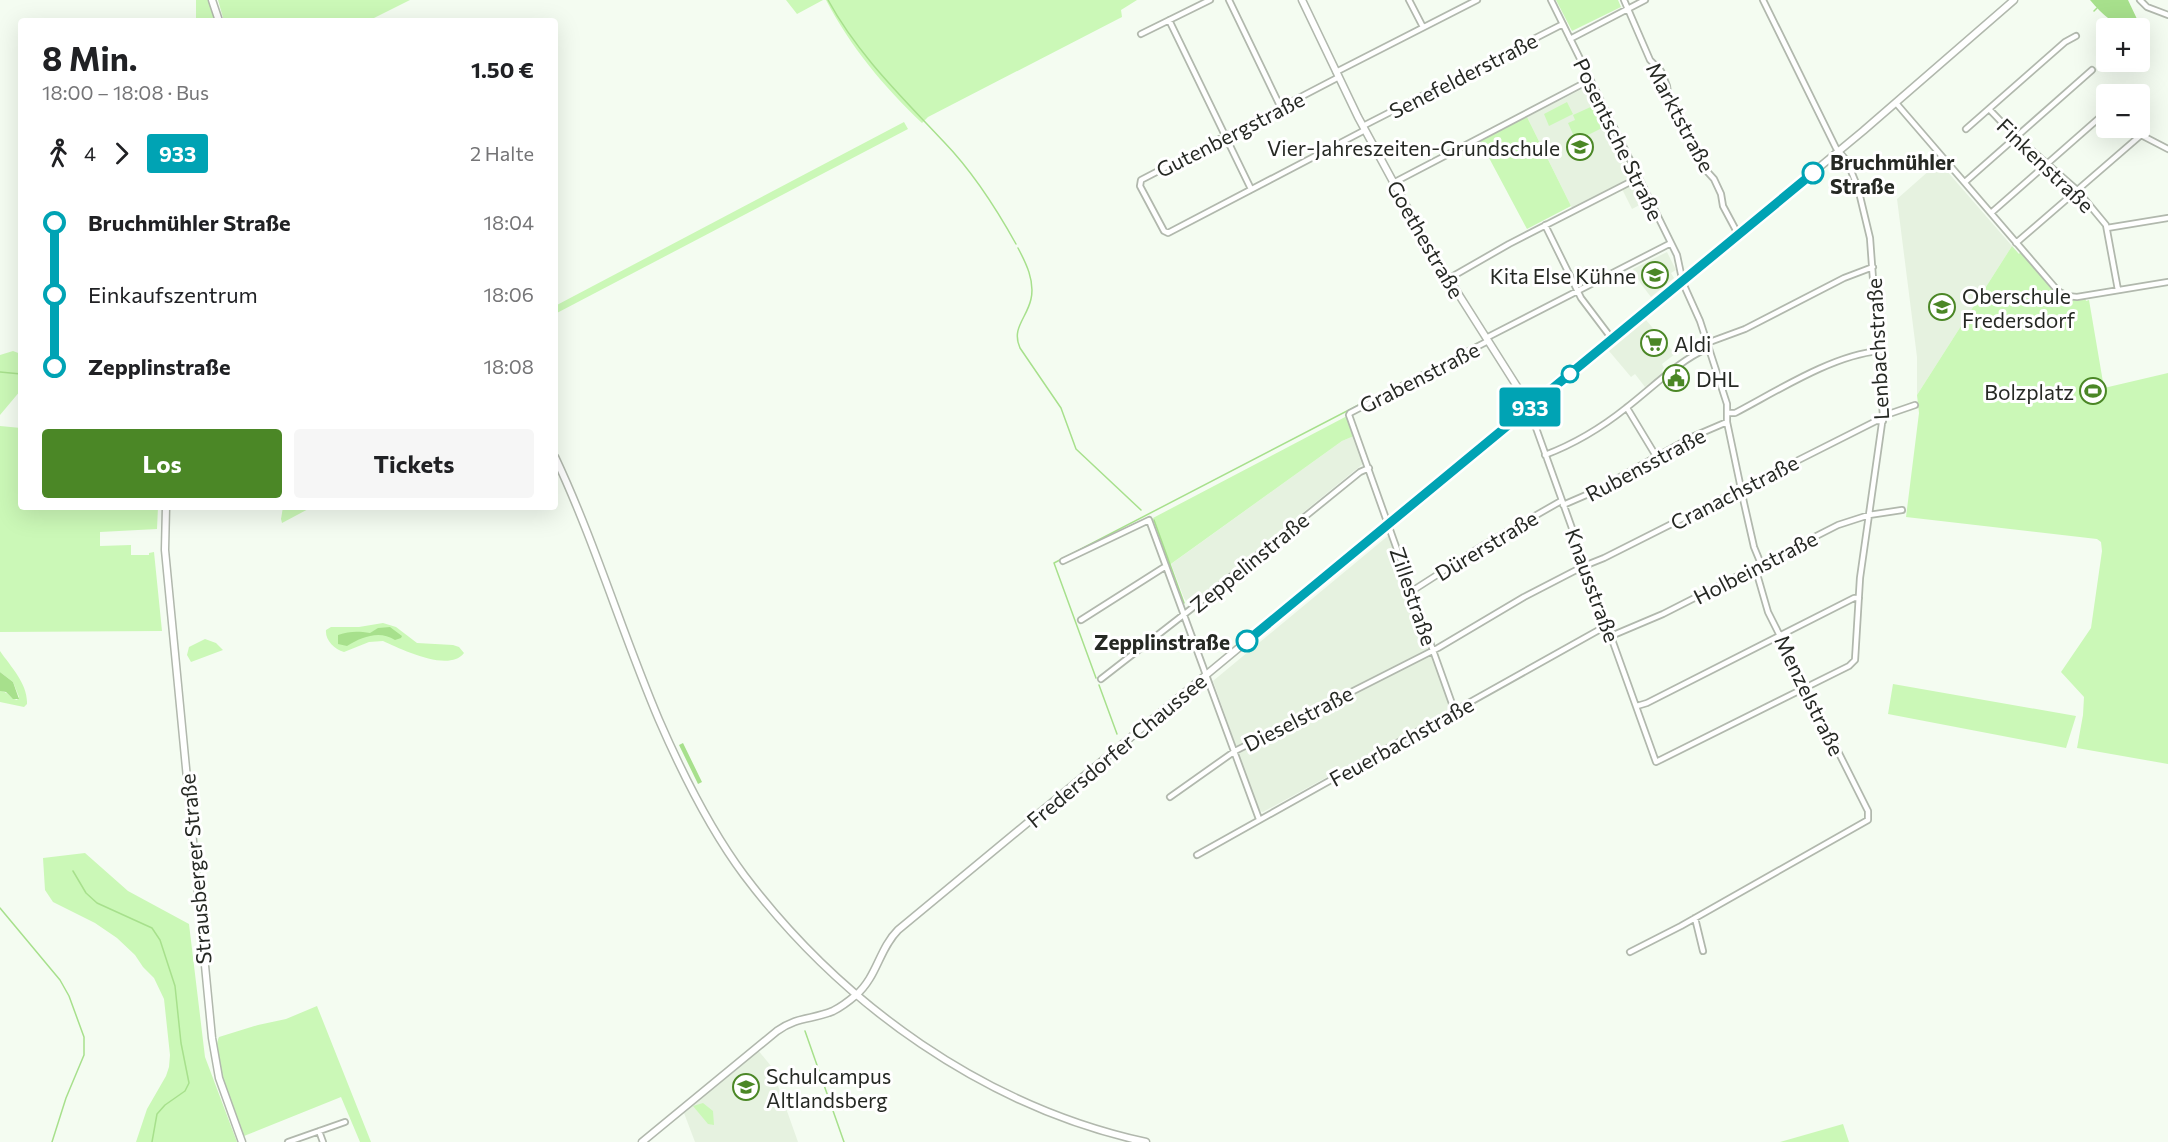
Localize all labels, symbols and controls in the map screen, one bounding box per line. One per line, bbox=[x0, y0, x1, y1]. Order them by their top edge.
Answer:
map controls bbox=[2096, 18, 2150, 138]
button: + bbox=[2096, 18, 2150, 72]
street label: Senefelderstraße bbox=[1385, 27, 1541, 123]
text: 8 Min. bbox=[42, 37, 138, 78]
street label: Posentsche Straße bbox=[1569, 54, 1669, 224]
text: 1.50 € bbox=[471, 56, 534, 83]
street label: Marktstraße bbox=[1642, 58, 1720, 176]
text: 18:00 – 18:08 · Bus bbox=[42, 80, 209, 104]
button: − bbox=[2096, 84, 2150, 138]
street label: Gutenbergstraße bbox=[1152, 86, 1308, 182]
street label: Finkenstraße bbox=[1993, 113, 2099, 217]
school or university icon: Vier-Jahreszeiten-Grundschule bbox=[1565, 132, 1595, 162]
place label: Vier-Jahreszeiten-Grundschule bbox=[1267, 135, 1560, 160]
icon: walk bbox=[42, 137, 75, 170]
icon: forward bbox=[105, 137, 138, 170]
text: 4 bbox=[84, 141, 96, 165]
text: 933 bbox=[159, 141, 196, 166]
text: 2 Halte bbox=[470, 141, 534, 165]
place label: Bruchmühler Straße bbox=[1830, 149, 1955, 198]
marker: Bruchmühler Straße bbox=[1802, 162, 1824, 184]
street label: Goethestraße bbox=[1382, 176, 1470, 302]
text: Bruchmühler Straße bbox=[88, 209, 291, 236]
text: 18:04 bbox=[484, 210, 534, 234]
school or university icon: Kita Else Kühne bbox=[1640, 260, 1670, 290]
place label: Kita Else Kühne bbox=[1490, 263, 1636, 288]
street label: Lenbachstraße bbox=[1861, 277, 1893, 421]
text: Einkaufszentrum bbox=[88, 281, 258, 308]
text: 18:06 bbox=[483, 282, 534, 306]
place label: Oberschule Fredersdorf bbox=[1962, 283, 2076, 332]
school or university icon: Oberschule Fredersdorf bbox=[1927, 292, 1957, 322]
supermarket icon: Aldi bbox=[1639, 328, 1669, 358]
place label: Aldi bbox=[1674, 331, 1711, 356]
street label: Grabenstraße bbox=[1355, 336, 1483, 418]
text: Zepplinstraße bbox=[88, 353, 231, 380]
text: 18:08 bbox=[483, 354, 534, 378]
public building icon: DHL bbox=[1661, 363, 1691, 393]
unlabelled marker bbox=[1561, 365, 1579, 383]
place label: DHL bbox=[1696, 366, 1739, 391]
sports icon: Bolzplatz bbox=[2078, 376, 2108, 406]
place label: Bolzplatz bbox=[1984, 379, 2074, 404]
line badge: 933 bbox=[1496, 388, 1564, 426]
text: 933 bbox=[1511, 395, 1549, 420]
street label: Rubensstraße bbox=[1581, 422, 1709, 506]
button: Los bbox=[42, 429, 282, 498]
button: Tickets bbox=[294, 429, 534, 498]
street label: Cranachstraße bbox=[1666, 449, 1802, 535]
street label: Dürerstraße bbox=[1430, 505, 1542, 585]
street label: Zeppelinstraße bbox=[1185, 507, 1313, 617]
street label: Knausstraße bbox=[1561, 525, 1625, 645]
street label: Holbeinstraße bbox=[1689, 525, 1821, 609]
street label: Zillestraße bbox=[1386, 544, 1442, 648]
place label: Zepplinstraße bbox=[1094, 629, 1230, 654]
marker: Zepplinstraße bbox=[1236, 630, 1258, 652]
street label: Menzelstraße bbox=[1770, 631, 1850, 759]
street label: Fredersdorfer Chaussee bbox=[1021, 668, 1211, 832]
street label: Dieselstraße bbox=[1239, 680, 1357, 756]
street label: Feuerbachstraße bbox=[1325, 691, 1477, 791]
street label: Strausberger Straße bbox=[174, 773, 216, 965]
place label: Schulcampus Altlandsberg bbox=[766, 1063, 891, 1112]
school or university icon: Schulcampus Altlandsberg bbox=[731, 1072, 761, 1102]

